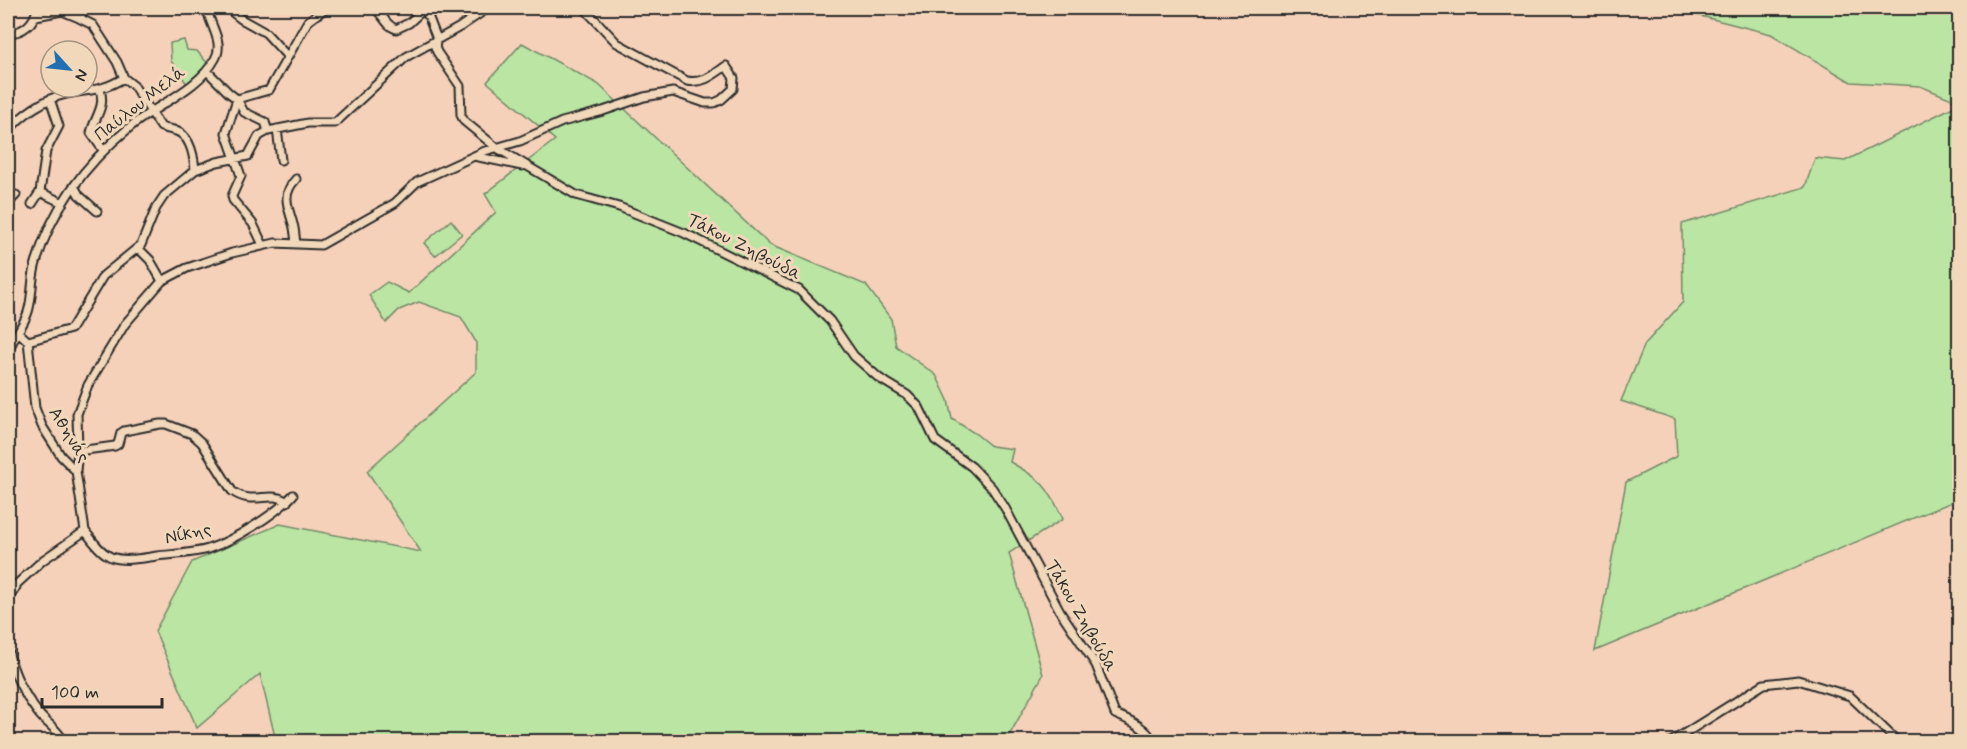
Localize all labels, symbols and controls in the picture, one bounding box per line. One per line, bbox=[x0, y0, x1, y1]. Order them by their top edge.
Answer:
north arrow bbox=[39, 39, 99, 99]
street label: Παύλου Μελά bbox=[90, 61, 190, 147]
text: N bbox=[69, 66, 93, 85]
street label: Τάκου Ζηβούδα bbox=[683, 208, 805, 286]
street label: Αθηνάς bbox=[43, 403, 95, 467]
street label: Νίκης bbox=[163, 517, 213, 551]
street label: Τάκου Ζηβούδα bbox=[1039, 556, 1123, 676]
scale bar bbox=[42, 671, 162, 709]
text: 100 m bbox=[51, 681, 99, 705]

